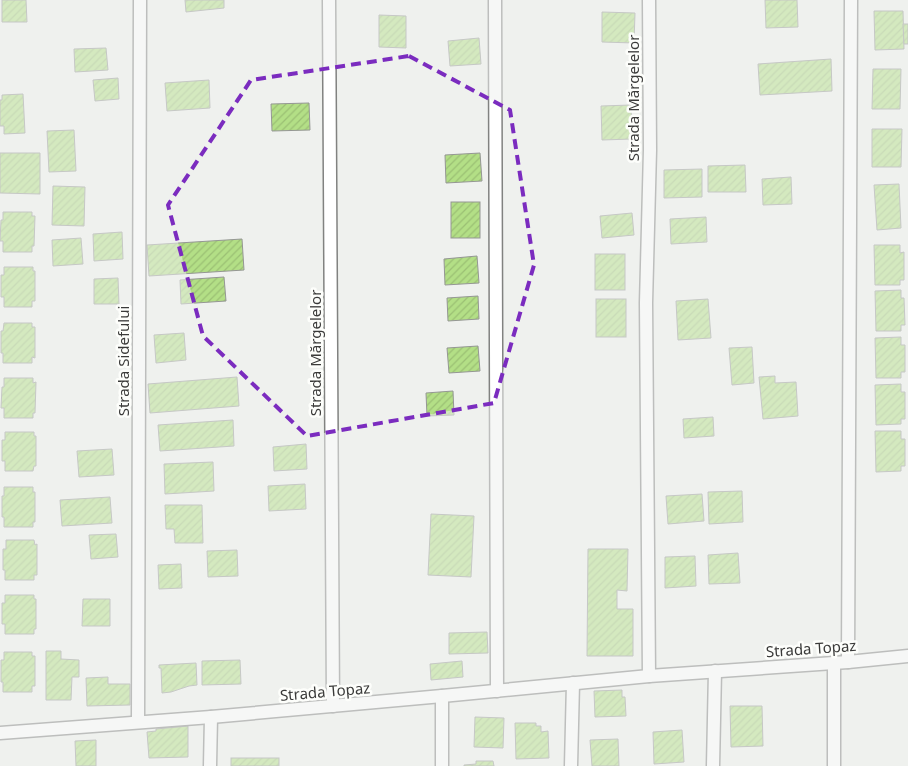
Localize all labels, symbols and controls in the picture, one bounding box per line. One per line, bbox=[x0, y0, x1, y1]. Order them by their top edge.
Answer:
street label: Strada Mărgelelor bbox=[623, 35, 643, 161]
street label: Strada Mărgelelor bbox=[305, 290, 325, 416]
street label: Strada Sidefului bbox=[113, 306, 133, 416]
street label: Strada Topaz bbox=[765, 635, 857, 661]
street label: Strada Topaz bbox=[279, 677, 371, 705]

